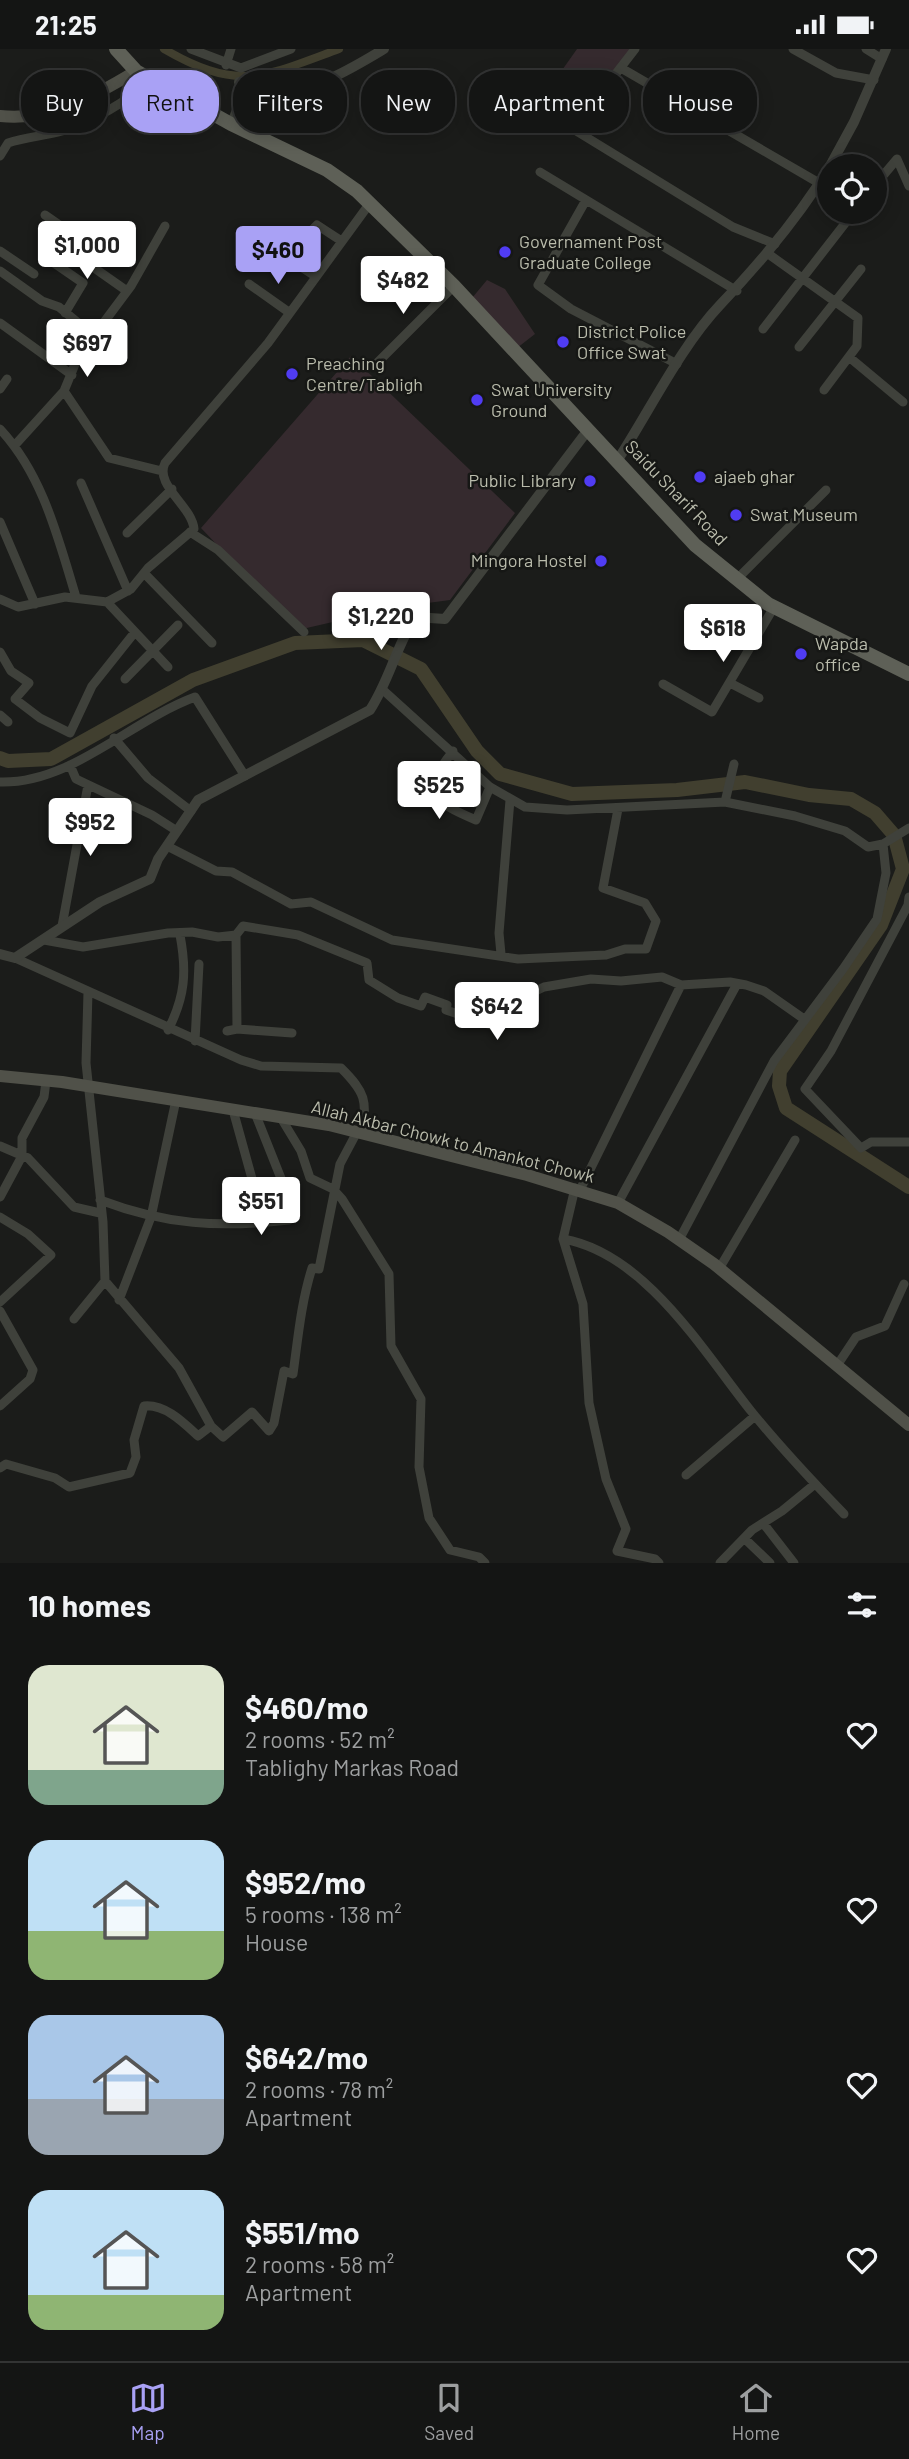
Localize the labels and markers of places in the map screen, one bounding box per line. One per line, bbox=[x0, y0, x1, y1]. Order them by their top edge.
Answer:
pin: $1,000 bbox=[30, 222, 144, 281]
pin: $460 bbox=[237, 226, 319, 286]
place label: Governament Post Graduate College bbox=[519, 230, 662, 273]
marker: Governament Post Graduate College bbox=[497, 244, 513, 260]
pin: $482 bbox=[362, 257, 444, 316]
pin: $697 bbox=[46, 319, 128, 379]
place label: District Police Office Swat bbox=[577, 320, 686, 363]
marker: District Police Office Swat bbox=[555, 334, 571, 350]
place label: Preaching Centre/Tabligh bbox=[306, 352, 423, 395]
marker: Preaching Centre/Tabligh bbox=[284, 366, 300, 382]
place label: Swat University Ground bbox=[491, 378, 612, 421]
marker: Swat University Ground bbox=[469, 392, 485, 408]
place label: ajaeb ghar bbox=[714, 465, 795, 487]
place label: Public Library bbox=[468, 469, 576, 491]
marker: ajaeb ghar bbox=[692, 469, 708, 485]
marker: Public Library bbox=[582, 473, 598, 489]
place label: Swat Museum bbox=[750, 503, 858, 525]
marker: Swat Museum bbox=[728, 507, 744, 523]
place label: Mingora Hostel bbox=[471, 549, 587, 571]
marker: Mingora Hostel bbox=[593, 553, 609, 569]
pin: $1,220 bbox=[324, 593, 438, 652]
pin: $618 bbox=[682, 605, 764, 664]
place label: Wapda office bbox=[815, 632, 868, 675]
marker: Wapda office bbox=[793, 646, 809, 662]
pin: $525 bbox=[398, 761, 480, 821]
pin: $952 bbox=[49, 799, 131, 858]
pin: $642 bbox=[456, 983, 538, 1042]
pin: $551 bbox=[220, 1177, 302, 1237]

